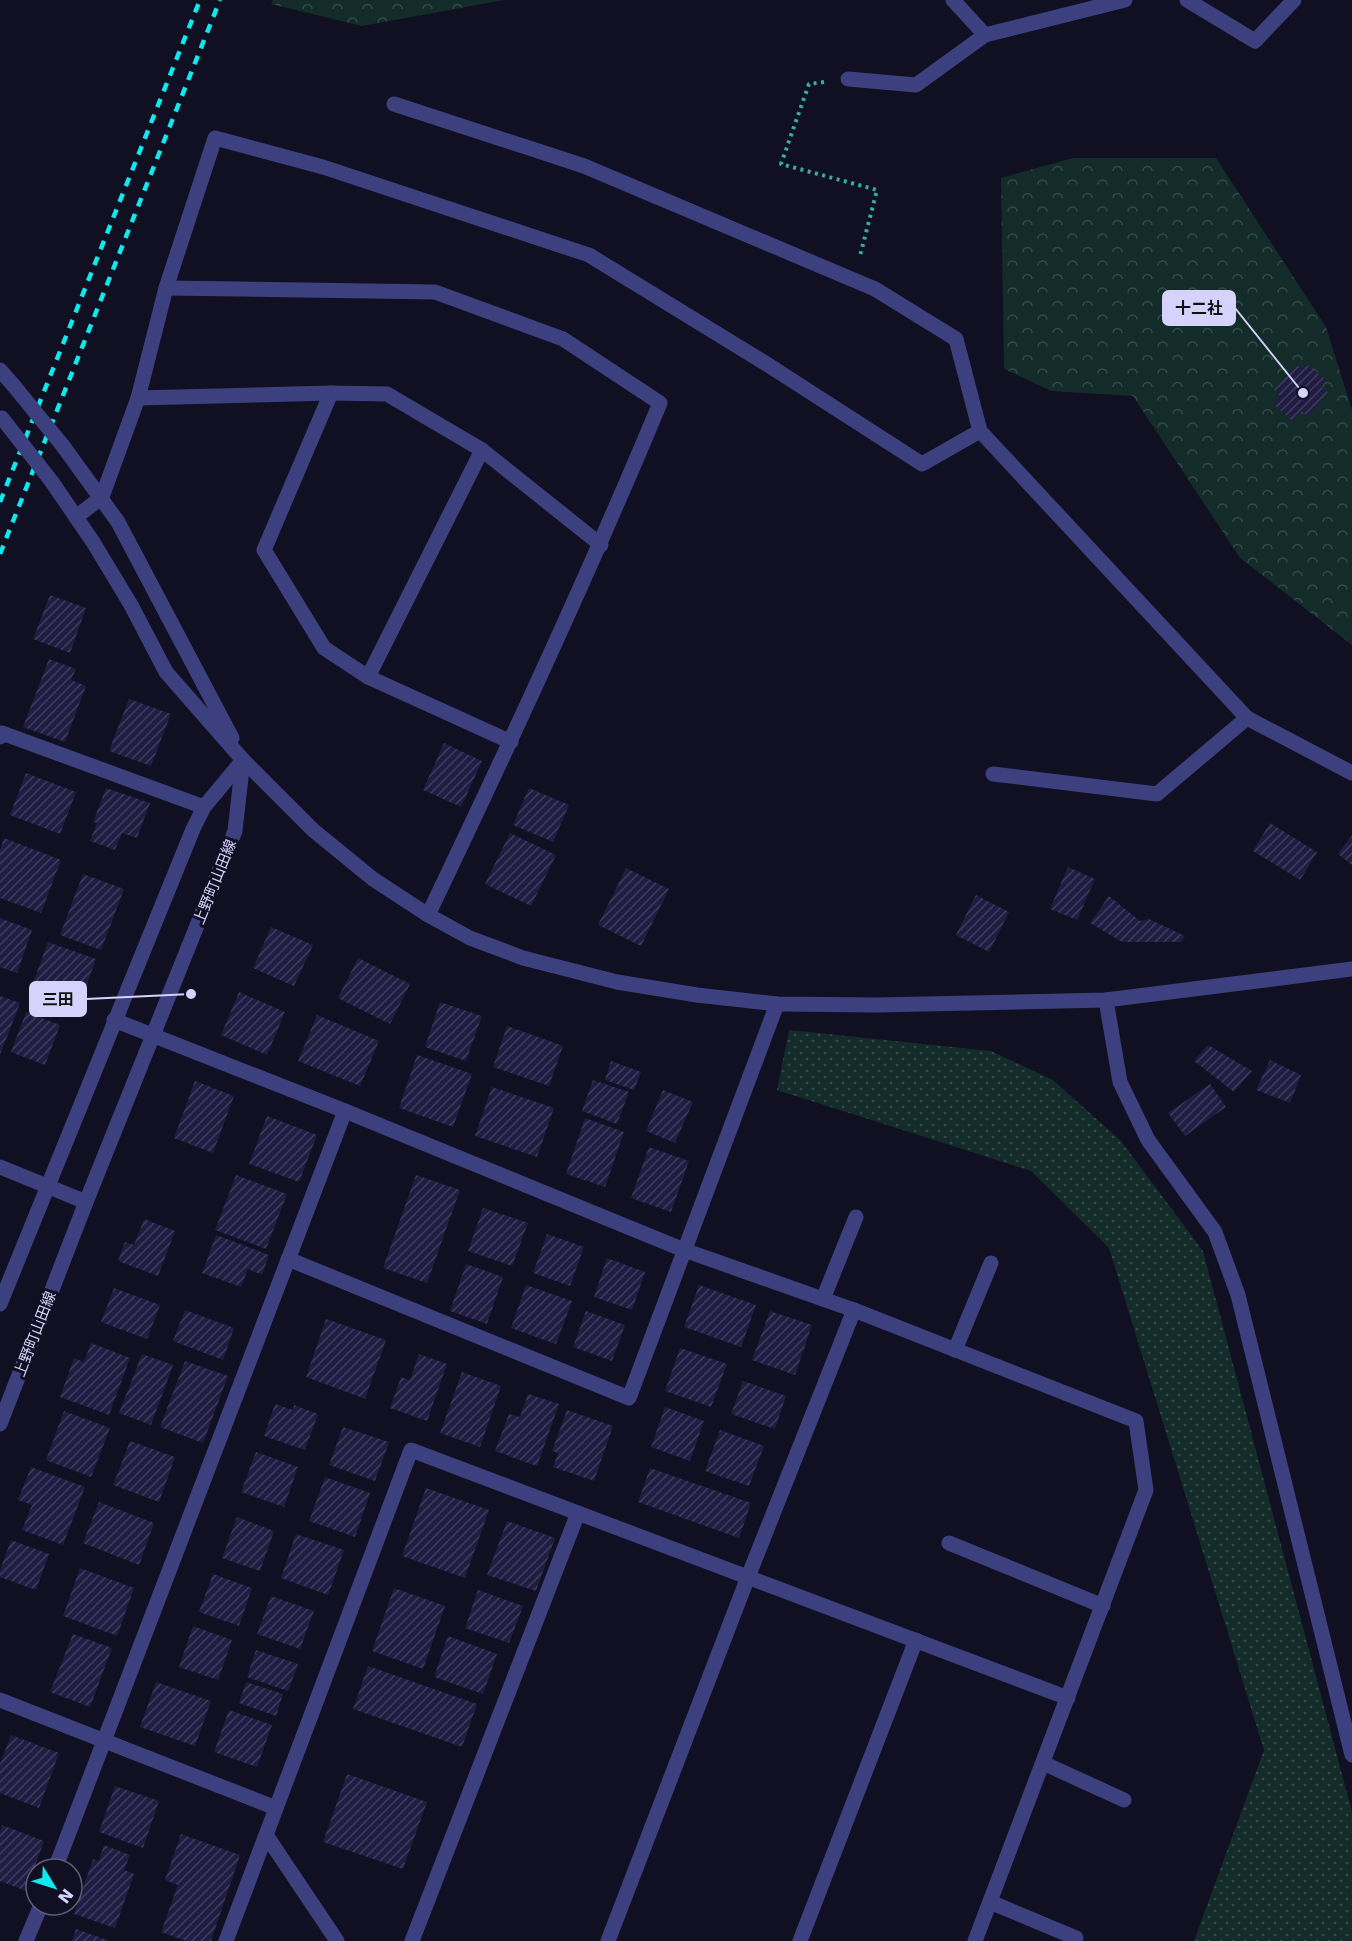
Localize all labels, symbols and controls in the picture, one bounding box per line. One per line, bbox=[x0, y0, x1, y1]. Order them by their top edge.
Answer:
callout: 十二社 bbox=[1163, 291, 1235, 325]
text: 十二社 bbox=[1175, 299, 1223, 318]
street label: 上野町山田線 bbox=[190, 837, 240, 927]
callout: 三田 bbox=[30, 982, 86, 1016]
text: 三田 bbox=[42, 990, 74, 1009]
street label: 上野町山田線 bbox=[10, 1289, 60, 1379]
north arrow bbox=[24, 1857, 84, 1917]
text: N bbox=[54, 1885, 77, 1907]

